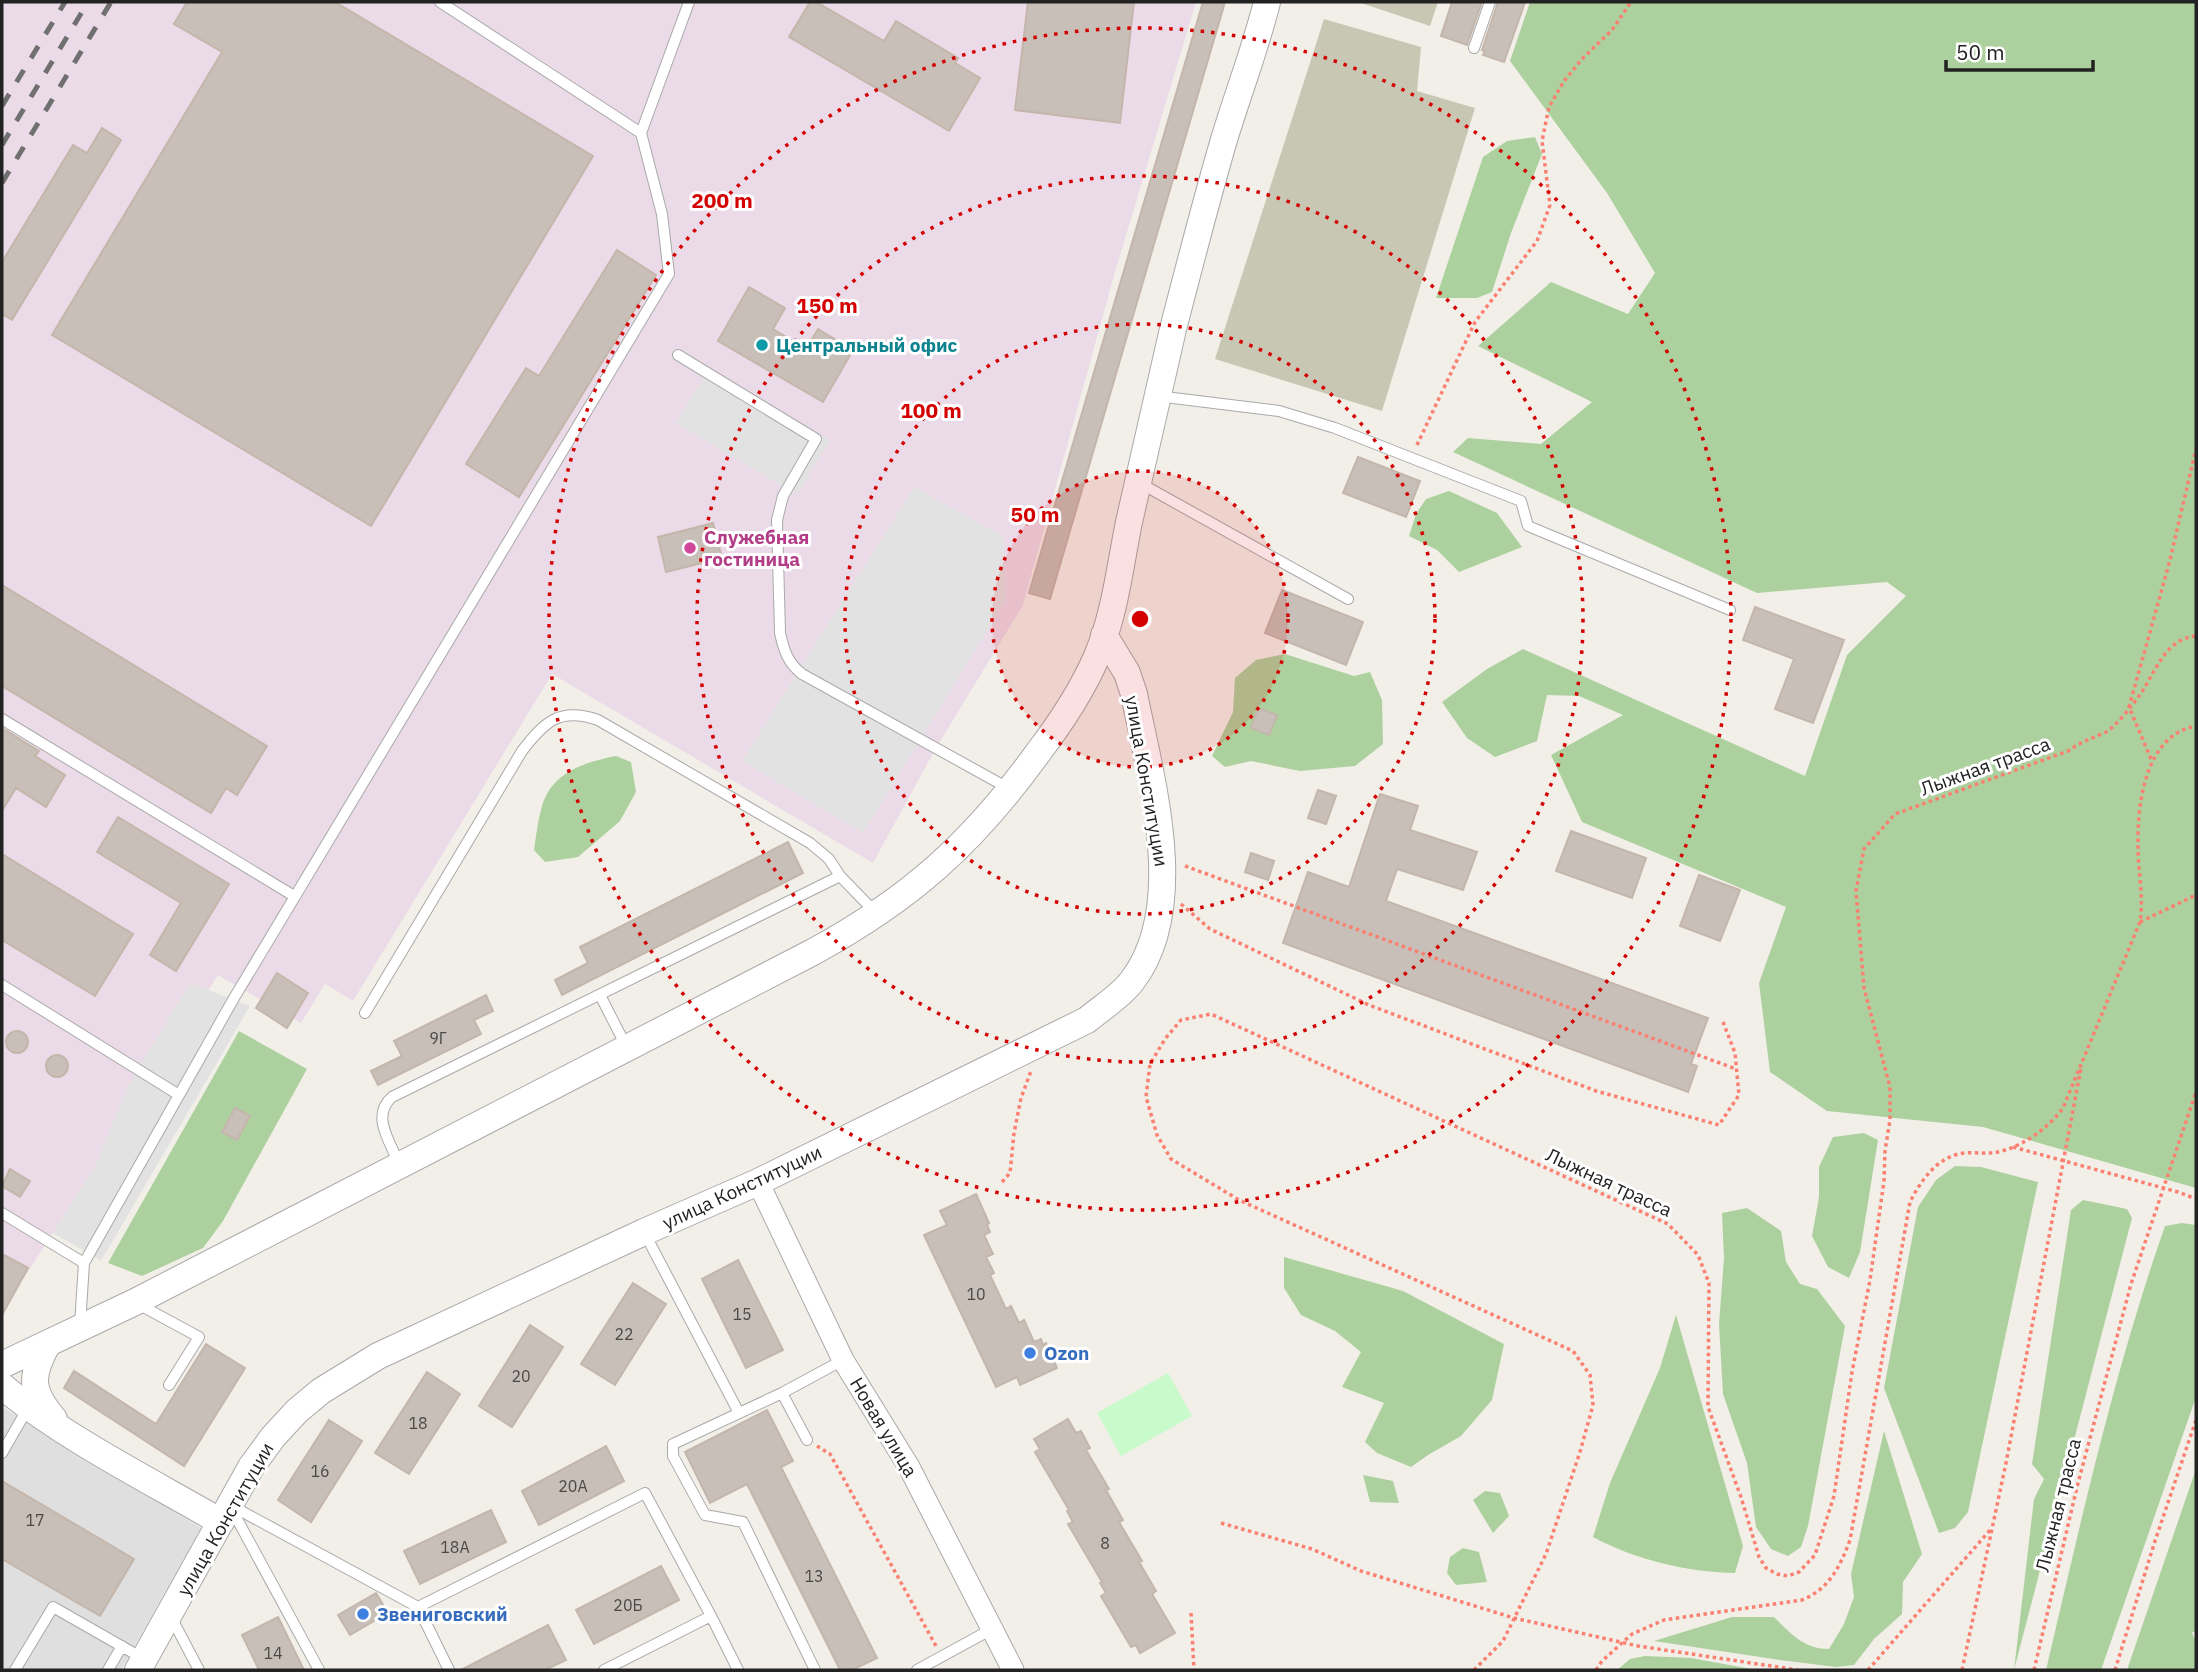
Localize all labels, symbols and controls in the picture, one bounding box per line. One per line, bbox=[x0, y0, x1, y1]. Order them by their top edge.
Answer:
scale bar bbox=[1946, 28, 2093, 72]
text: 50 m bbox=[1956, 38, 2005, 66]
text: 200 m bbox=[691, 186, 753, 214]
text: 150 m bbox=[796, 291, 858, 319]
place label: Центральный офис bbox=[776, 333, 958, 357]
marker: Центральный офис bbox=[754, 337, 770, 353]
text: 100 m bbox=[900, 396, 962, 424]
text: 50 m bbox=[1011, 500, 1059, 528]
place label: Служебная гостиница bbox=[704, 525, 809, 571]
marker: Служебная гостиница bbox=[682, 540, 698, 556]
centre of rings bbox=[1128, 607, 1152, 631]
street label: улица Конституции bbox=[1120, 694, 1174, 868]
street label: Лыжная трасса bbox=[1917, 731, 2053, 801]
house number: 9Г bbox=[429, 1028, 447, 1048]
street label: улица Конституции bbox=[658, 1140, 826, 1234]
street label: Лыжная трасса bbox=[1542, 1142, 1676, 1222]
house number: 10 bbox=[966, 1284, 986, 1304]
house number: 15 bbox=[732, 1304, 752, 1324]
house number: 22 bbox=[614, 1324, 634, 1344]
place label: Ozon bbox=[1044, 1341, 1089, 1365]
marker: Ozon bbox=[1022, 1345, 1038, 1361]
house number: 20 bbox=[511, 1366, 531, 1386]
street label: Новая улица bbox=[845, 1373, 923, 1481]
house number: 18 bbox=[408, 1413, 428, 1433]
street label: Лыжная трасса bbox=[2030, 1436, 2086, 1574]
street label: улица Конституции bbox=[171, 1438, 279, 1600]
house number: 16 bbox=[310, 1461, 330, 1481]
house number: 20А bbox=[558, 1476, 588, 1496]
house number: 17 bbox=[25, 1510, 45, 1530]
house number: 8 bbox=[1100, 1533, 1110, 1553]
house number: 18А bbox=[440, 1537, 470, 1557]
house number: 13 bbox=[804, 1566, 824, 1586]
house number: 20Б bbox=[613, 1595, 643, 1615]
place label: Звениговский bbox=[377, 1602, 508, 1626]
marker: Звениговский bbox=[355, 1606, 371, 1622]
house number: 14 bbox=[263, 1643, 283, 1663]

